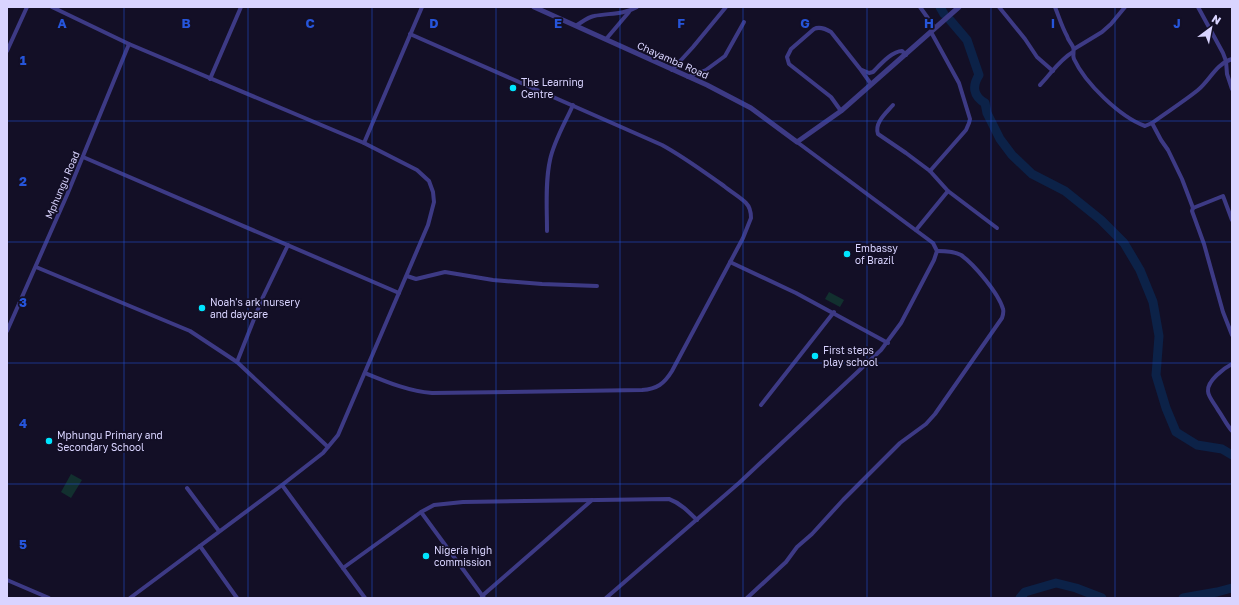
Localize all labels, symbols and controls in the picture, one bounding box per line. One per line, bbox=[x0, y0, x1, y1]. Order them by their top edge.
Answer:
north arrow bbox=[1191, 8, 1231, 48]
text: N bbox=[1210, 11, 1224, 27]
text: A bbox=[57, 15, 67, 31]
text: B bbox=[181, 15, 191, 31]
text: C bbox=[305, 15, 315, 31]
text: D bbox=[429, 15, 439, 31]
text: E bbox=[554, 15, 562, 31]
text: F bbox=[677, 15, 685, 31]
text: G bbox=[800, 15, 810, 31]
text: H bbox=[924, 15, 934, 31]
text: I bbox=[1051, 15, 1055, 31]
text: J bbox=[1173, 15, 1181, 31]
street label: Chayamba Road bbox=[635, 39, 711, 81]
text: 1 bbox=[20, 52, 27, 68]
place label: The Learning Centre bbox=[521, 76, 584, 100]
marker: The Learning Centre bbox=[508, 83, 518, 93]
street label: Mphungu Road bbox=[42, 149, 82, 221]
text: 2 bbox=[19, 173, 27, 189]
place label: Embassy of Brazil bbox=[855, 242, 898, 266]
marker: Embassy of Brazil bbox=[842, 249, 852, 259]
text: 3 bbox=[19, 294, 27, 310]
place label: Noah's ark nursery and daycare bbox=[210, 296, 300, 320]
marker: Noah's ark nursery and daycare bbox=[197, 303, 207, 313]
place label: First steps play school bbox=[823, 344, 878, 368]
marker: First steps play school bbox=[810, 351, 820, 361]
text: 4 bbox=[19, 415, 27, 431]
place label: Mphungu Primary and Secondary School bbox=[57, 429, 163, 453]
marker: Mphungu Primary and Secondary School bbox=[44, 436, 54, 446]
text: 5 bbox=[19, 536, 27, 552]
place label: Nigeria high commission bbox=[434, 544, 492, 568]
marker: Nigeria high commission bbox=[421, 551, 431, 561]

